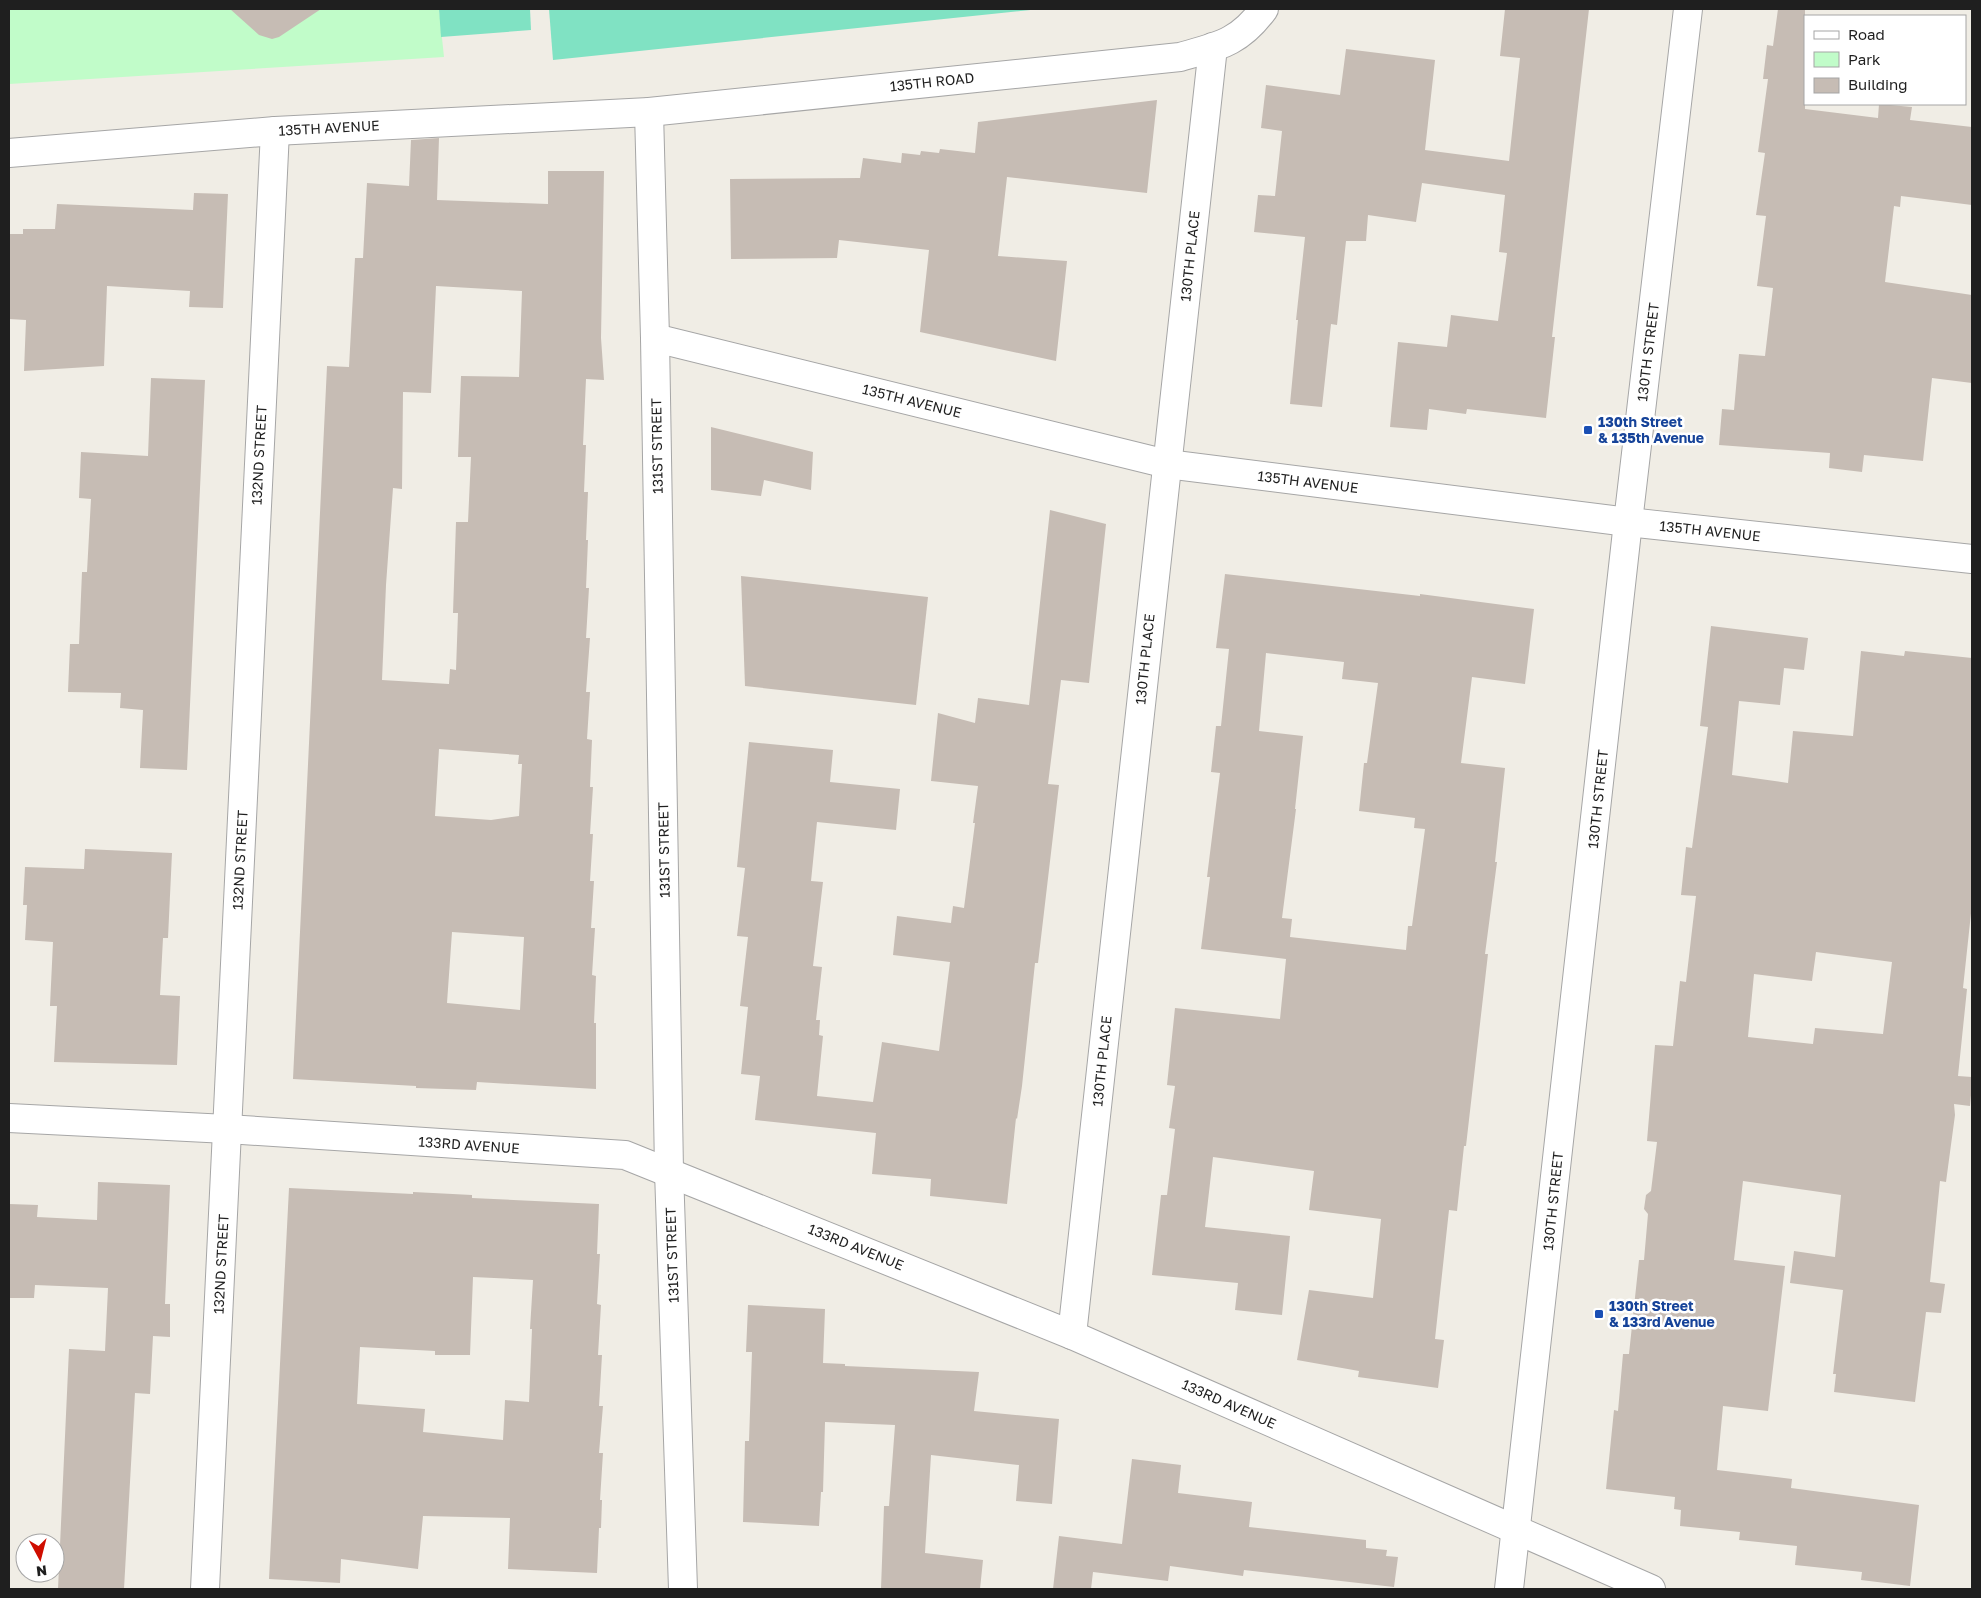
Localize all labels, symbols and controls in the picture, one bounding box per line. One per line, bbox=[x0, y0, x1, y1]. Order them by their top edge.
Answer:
legend bbox=[1804, 15, 1966, 105]
text: Road bbox=[1848, 25, 1885, 43]
text: Park bbox=[1848, 50, 1881, 68]
street label: 135TH ROAD bbox=[889, 69, 975, 94]
text: Building bbox=[1848, 75, 1908, 93]
street label: 135TH AVENUE bbox=[278, 116, 380, 139]
street label: 130TH PLACE bbox=[1176, 210, 1203, 302]
street label: 130TH STREET bbox=[1633, 301, 1662, 402]
street label: 135TH AVENUE bbox=[861, 380, 963, 421]
street label: 131ST STREET bbox=[647, 398, 666, 494]
street label: 132ND STREET bbox=[247, 404, 270, 505]
place label: 130th Street & 135th Avenue bbox=[1598, 413, 1704, 446]
marker: 130th Street & 135th Avenue bbox=[1582, 424, 1594, 436]
street label: 135TH AVENUE bbox=[1257, 467, 1359, 496]
street label: 135TH AVENUE bbox=[1659, 517, 1761, 544]
street label: 130TH PLACE bbox=[1131, 613, 1158, 705]
street label: 130TH STREET bbox=[1584, 748, 1611, 849]
street label: 131ST STREET bbox=[654, 802, 673, 898]
street label: 132ND STREET bbox=[228, 809, 251, 910]
street label: 130TH PLACE bbox=[1088, 1015, 1115, 1107]
street label: 133RD AVENUE bbox=[418, 1132, 520, 1157]
street label: 130TH STREET bbox=[1539, 1150, 1566, 1251]
street label: 131ST STREET bbox=[661, 1207, 682, 1303]
street label: 132ND STREET bbox=[209, 1213, 232, 1314]
street label: 133RD AVENUE bbox=[806, 1220, 906, 1273]
place label: 130th Street & 133rd Avenue bbox=[1609, 1297, 1715, 1330]
marker: 130th Street & 133rd Avenue bbox=[1593, 1308, 1605, 1320]
street label: 133RD AVENUE bbox=[1179, 1375, 1279, 1432]
north arrow bbox=[15, 1533, 65, 1583]
text: N bbox=[35, 1562, 48, 1580]

